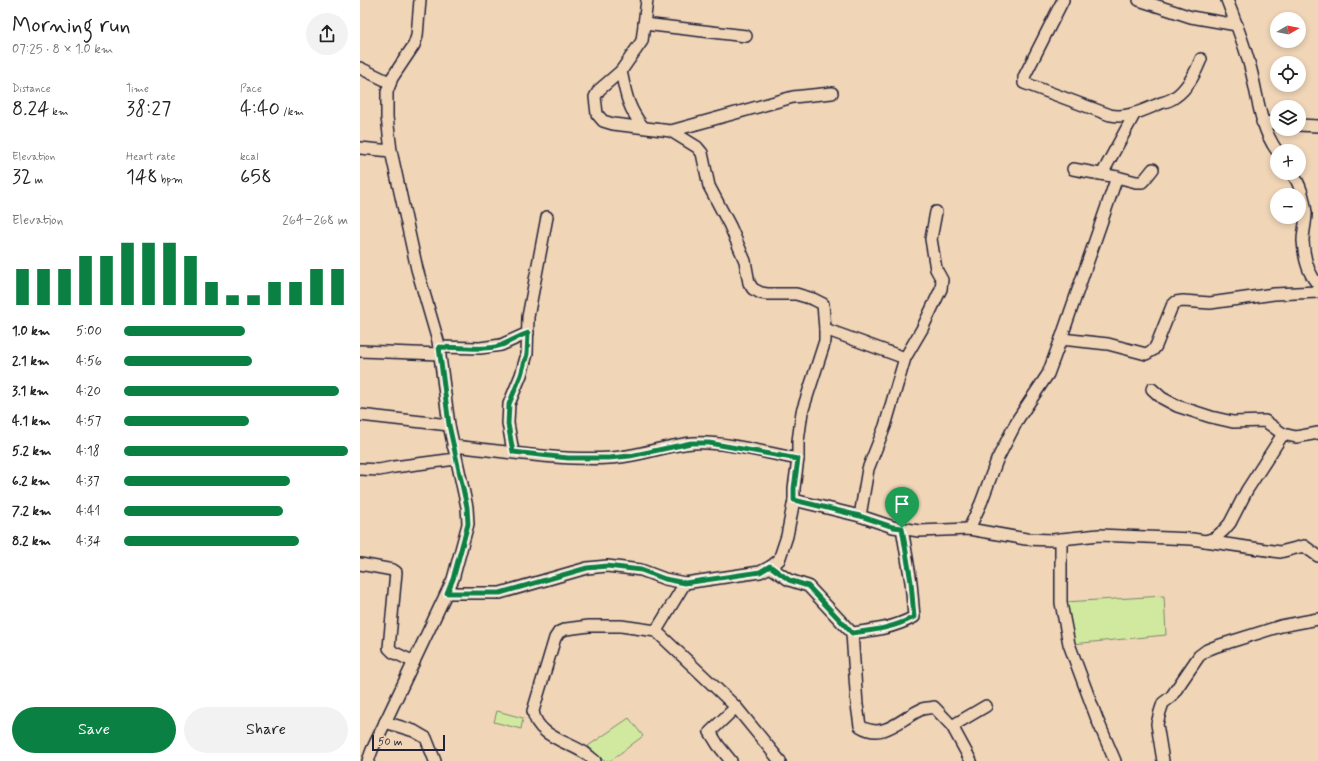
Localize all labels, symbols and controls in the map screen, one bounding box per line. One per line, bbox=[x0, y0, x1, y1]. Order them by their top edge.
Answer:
text: Morning run bbox=[12, 12, 131, 40]
north arrow bbox=[1270, 12, 1306, 48]
map controls bbox=[1270, 12, 1306, 224]
button: share bbox=[306, 13, 348, 55]
text: 07:25 · 8 × 1.0 km bbox=[12, 41, 113, 58]
button: locate bbox=[1270, 56, 1306, 92]
text: Distance bbox=[12, 82, 51, 96]
text: Time bbox=[126, 82, 149, 96]
text: Pace bbox=[240, 82, 262, 96]
text: 8.24 bbox=[12, 96, 49, 123]
text: 38:27 bbox=[126, 96, 171, 123]
text: 4:40 bbox=[240, 96, 280, 123]
button: layers bbox=[1270, 100, 1306, 136]
text: km bbox=[49, 105, 68, 119]
text: /km bbox=[280, 105, 304, 119]
button: + bbox=[1270, 144, 1306, 180]
text: Elevation bbox=[12, 150, 55, 164]
text: Heart rate bbox=[126, 150, 175, 164]
text: kcal bbox=[240, 150, 258, 164]
text: 32 bbox=[12, 164, 32, 191]
text: 148 bbox=[126, 164, 158, 191]
text: 658 bbox=[240, 164, 272, 191]
text: m bbox=[32, 173, 43, 187]
text: bpm bbox=[158, 173, 183, 187]
button: − bbox=[1270, 188, 1306, 224]
text: Elevation bbox=[12, 212, 63, 229]
text: 264–268 m bbox=[282, 212, 348, 229]
text: 1.0 km bbox=[12, 323, 50, 340]
text: 5:00 bbox=[76, 323, 102, 340]
text: 2.1 km bbox=[12, 353, 49, 370]
text: 4:56 bbox=[76, 353, 102, 370]
text: 3.1 km bbox=[12, 383, 49, 400]
text: 4:20 bbox=[76, 383, 101, 400]
text: 4.1 km bbox=[12, 413, 51, 430]
text: 4:57 bbox=[76, 413, 101, 430]
text: 5.2 km bbox=[12, 443, 51, 460]
text: 4:18 bbox=[76, 443, 100, 460]
text: 6.2 km bbox=[12, 473, 50, 490]
text: 4:37 bbox=[76, 473, 99, 490]
pin bbox=[885, 487, 919, 528]
icon: arrive bbox=[891, 493, 913, 515]
text: 7.2 km bbox=[12, 503, 51, 520]
text: 4:41 bbox=[76, 503, 100, 520]
text: 8.2 km bbox=[12, 533, 51, 550]
text: 4:34 bbox=[76, 533, 101, 550]
button: Save bbox=[12, 707, 176, 753]
button: Share bbox=[184, 707, 348, 753]
scale bar bbox=[372, 733, 445, 752]
text: 50 m bbox=[378, 735, 403, 749]

